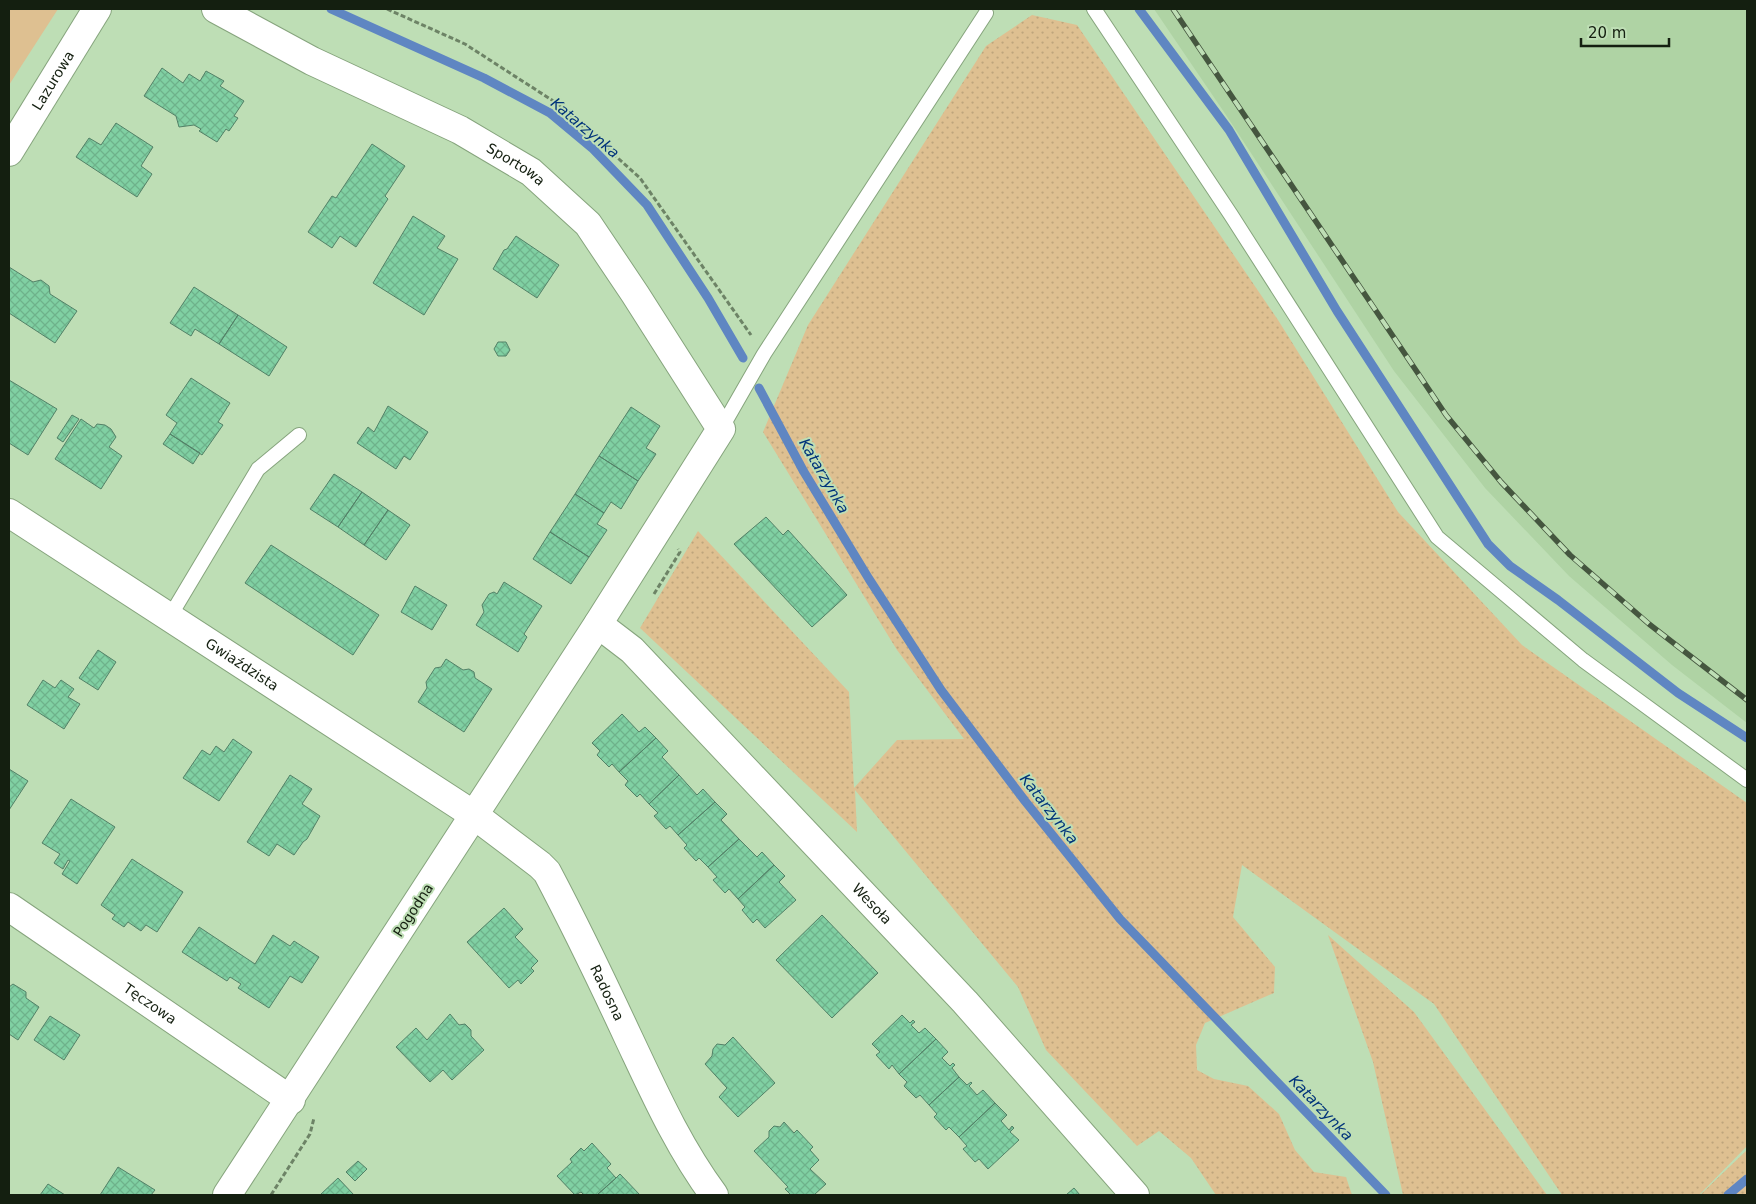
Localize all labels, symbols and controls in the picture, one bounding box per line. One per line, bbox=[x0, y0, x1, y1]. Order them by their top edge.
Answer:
scale bar bbox=[1581, 15, 1668, 47]
text: 20 m bbox=[1588, 24, 1626, 42]
street label: Lazurowa bbox=[29, 48, 77, 113]
water label: Katarzynka bbox=[547, 94, 623, 162]
street label: Sportowa bbox=[484, 140, 548, 189]
water label: Katarzynka bbox=[795, 435, 853, 517]
street label: Gwiaździsta bbox=[203, 635, 282, 694]
water label: Katarzynka bbox=[1016, 770, 1082, 848]
street label: Pogodna bbox=[390, 880, 436, 940]
street label: Wesoła bbox=[849, 880, 895, 927]
street label: Radosna bbox=[587, 962, 627, 1023]
street label: Tęczowa bbox=[120, 979, 180, 1027]
water label: Katarzynka bbox=[1285, 1072, 1357, 1144]

